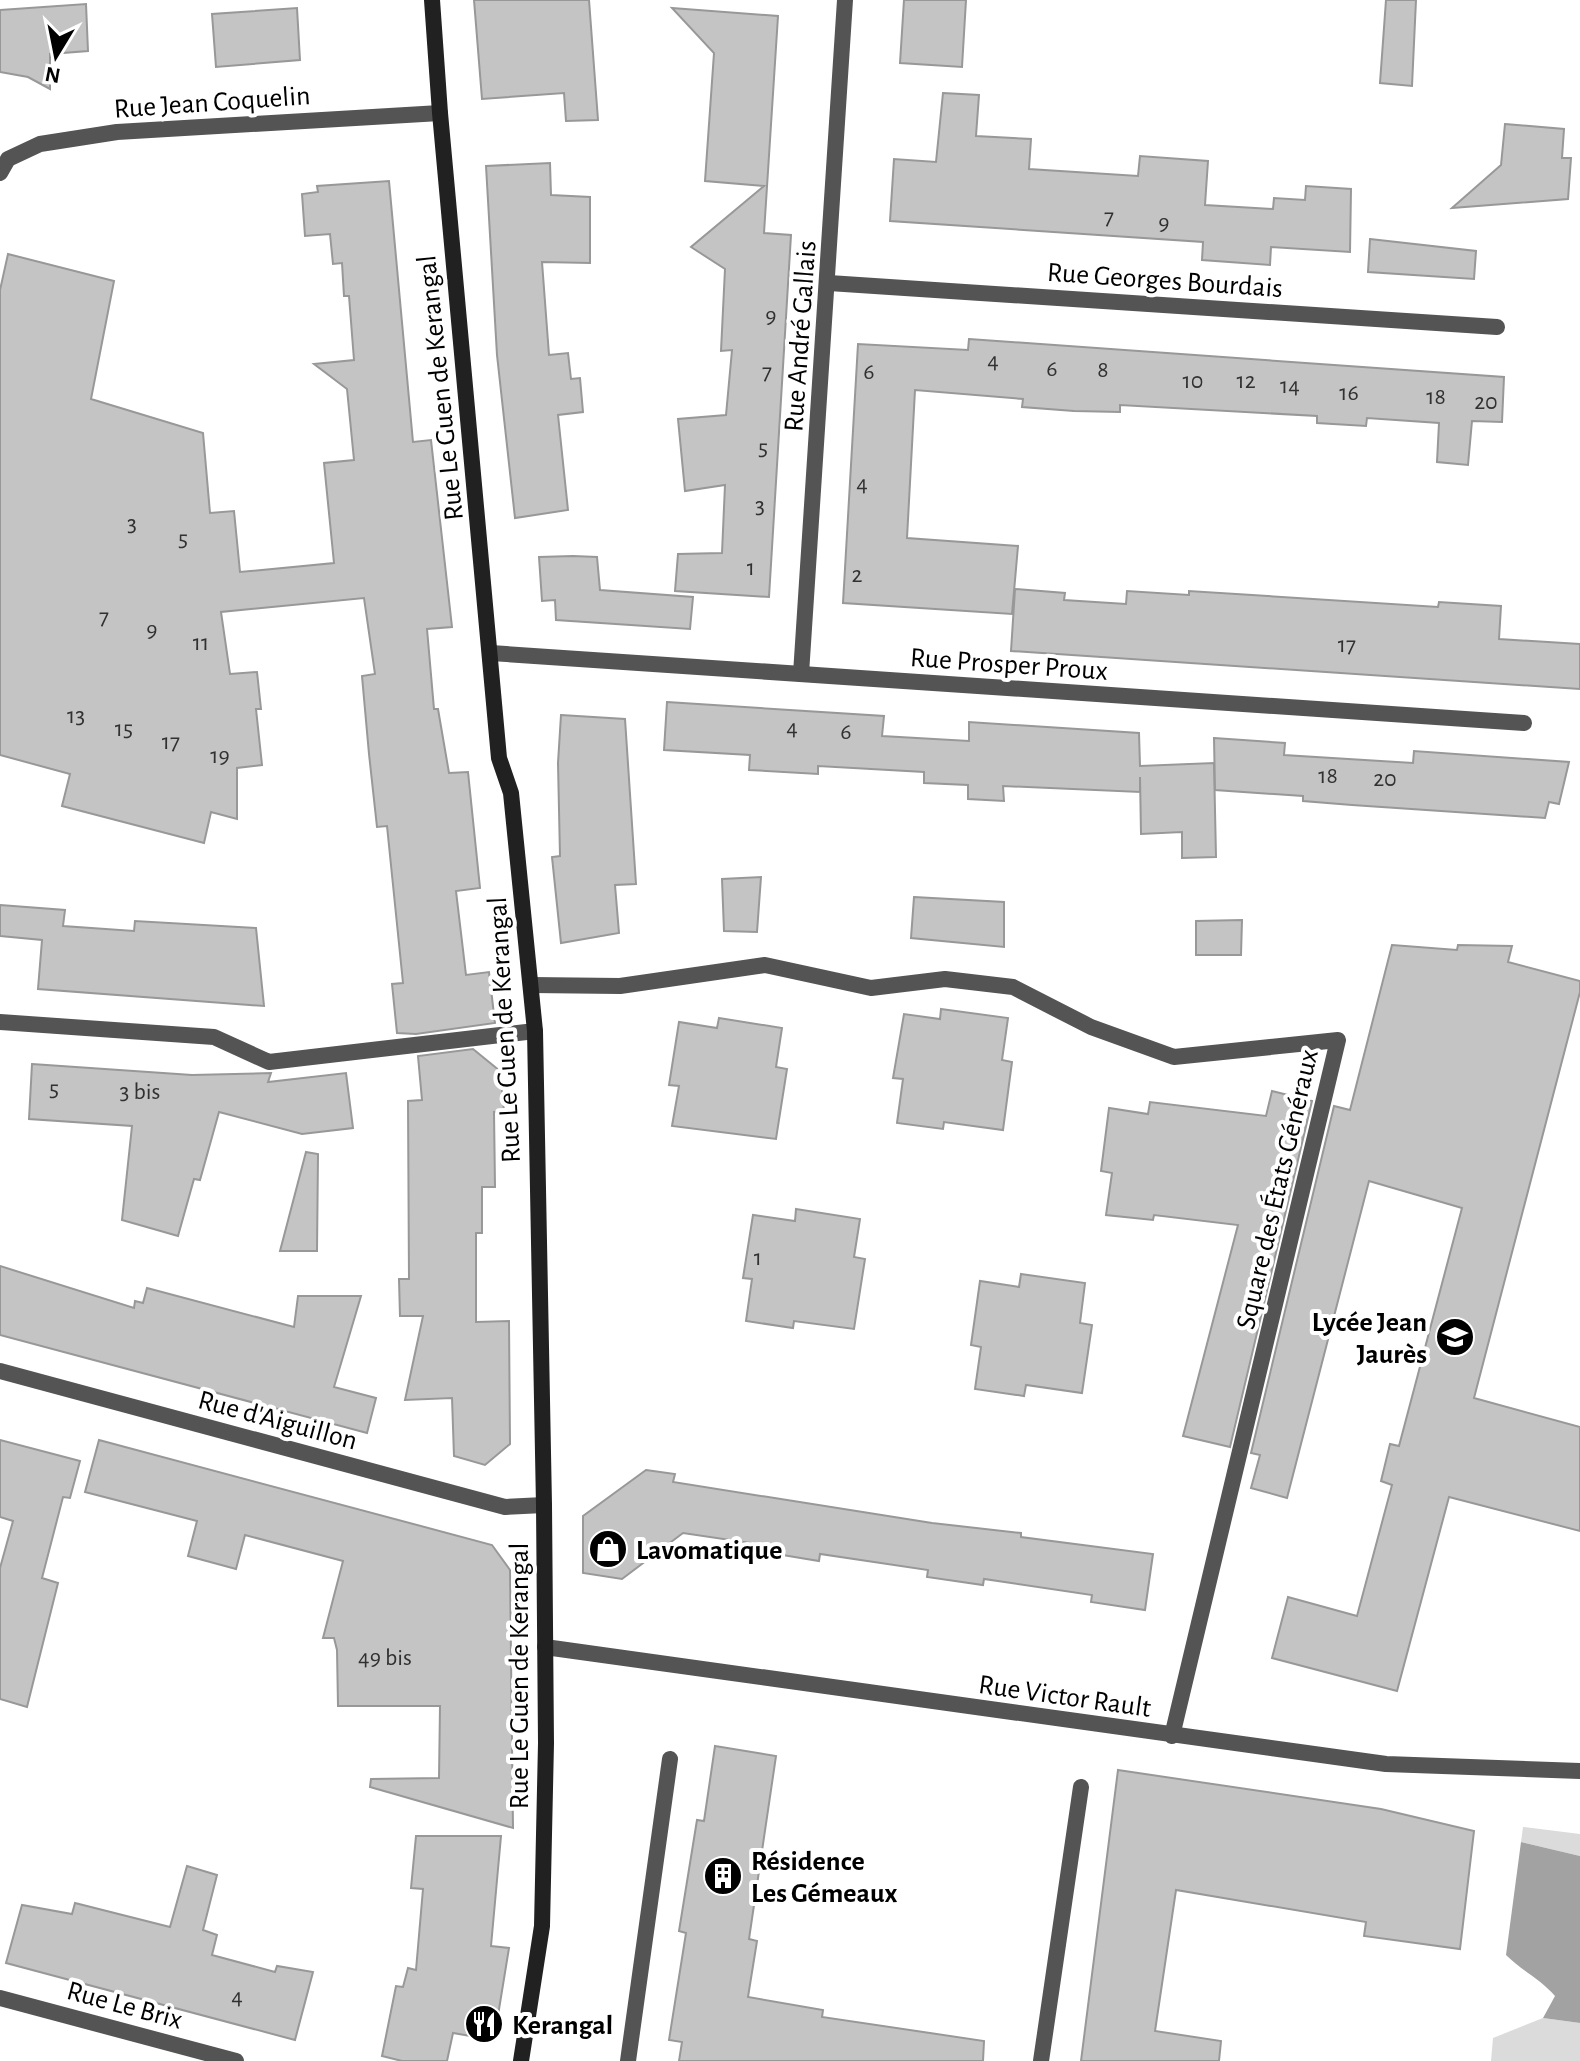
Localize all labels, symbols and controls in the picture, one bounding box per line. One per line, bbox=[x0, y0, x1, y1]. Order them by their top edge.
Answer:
north arrow bbox=[16, 16, 96, 96]
text: N bbox=[43, 63, 62, 87]
street label: Rue Jean Coquelin bbox=[113, 82, 311, 124]
house number: 7 bbox=[1104, 205, 1114, 229]
house number: 9 bbox=[1158, 211, 1170, 235]
street label: Rue André Gallais bbox=[780, 240, 822, 433]
street label: Rue Le Guen de Kerangal bbox=[413, 254, 469, 522]
street label: Rue Georges Bourdais bbox=[1046, 259, 1284, 303]
house number: 9 bbox=[765, 304, 777, 328]
house number: 4 bbox=[987, 349, 999, 373]
house number: 6 bbox=[1046, 357, 1058, 381]
house number: 8 bbox=[1097, 358, 1109, 382]
house number: 7 bbox=[762, 360, 772, 384]
house number: 6 bbox=[863, 360, 875, 384]
house number: 10 bbox=[1183, 369, 1203, 393]
house number: 12 bbox=[1236, 369, 1256, 393]
house number: 14 bbox=[1280, 374, 1300, 398]
house number: 16 bbox=[1339, 381, 1359, 405]
house number: 18 bbox=[1426, 385, 1446, 409]
house number: 20 bbox=[1474, 390, 1498, 414]
house number: 5 bbox=[758, 436, 768, 460]
house number: 4 bbox=[856, 472, 868, 496]
house number: 3 bbox=[755, 494, 765, 518]
house number: 3 bbox=[127, 512, 137, 536]
house number: 5 bbox=[178, 527, 188, 551]
house number: 1 bbox=[747, 556, 755, 580]
house number: 2 bbox=[852, 563, 863, 587]
house number: 7 bbox=[99, 605, 109, 629]
house number: 9 bbox=[146, 618, 158, 642]
house number: 11 bbox=[193, 631, 209, 655]
house number: 17 bbox=[1338, 633, 1356, 657]
street label: Rue Prosper Proux bbox=[909, 644, 1109, 686]
house number: 13 bbox=[67, 704, 85, 728]
house number: 4 bbox=[786, 716, 798, 740]
house number: 15 bbox=[115, 717, 133, 741]
house number: 6 bbox=[840, 720, 852, 744]
house number: 17 bbox=[162, 730, 180, 754]
house number: 19 bbox=[210, 744, 230, 768]
house number: 18 bbox=[1318, 764, 1338, 788]
house number: 20 bbox=[1373, 767, 1397, 791]
street label: Rue Le Guen de Kerangal bbox=[484, 896, 526, 1164]
street label: Square des États Généraux bbox=[1229, 1046, 1324, 1332]
house number: 5 bbox=[49, 1077, 59, 1101]
house number: 3 bis bbox=[120, 1080, 160, 1104]
house number: 1 bbox=[754, 1246, 762, 1270]
place label: Lycée Jean Jaurès bbox=[1312, 1309, 1427, 1369]
school or university icon: Lycée Jean Jaurès bbox=[1434, 1316, 1476, 1358]
street label: Rue d'Aiguillon bbox=[195, 1386, 360, 1456]
shop icon: Lavomatique bbox=[587, 1528, 629, 1570]
place label: Lavomatique bbox=[636, 1537, 782, 1565]
street label: Rue Le Guen de Kerangal bbox=[506, 1543, 534, 1809]
house number: 49 bis bbox=[358, 1646, 412, 1670]
street label: Rue Victor Rault bbox=[977, 1671, 1153, 1723]
place label: Résidence Les Gémeaux bbox=[751, 1848, 898, 1908]
building icon: Résidence Les Gémeaux bbox=[702, 1855, 744, 1897]
street label: Rue Le Brix bbox=[64, 1977, 185, 2035]
house number: 4 bbox=[231, 1985, 243, 2009]
restaurant icon: Kerangal bbox=[463, 2003, 505, 2045]
place label: Kerangal bbox=[512, 2012, 613, 2040]

